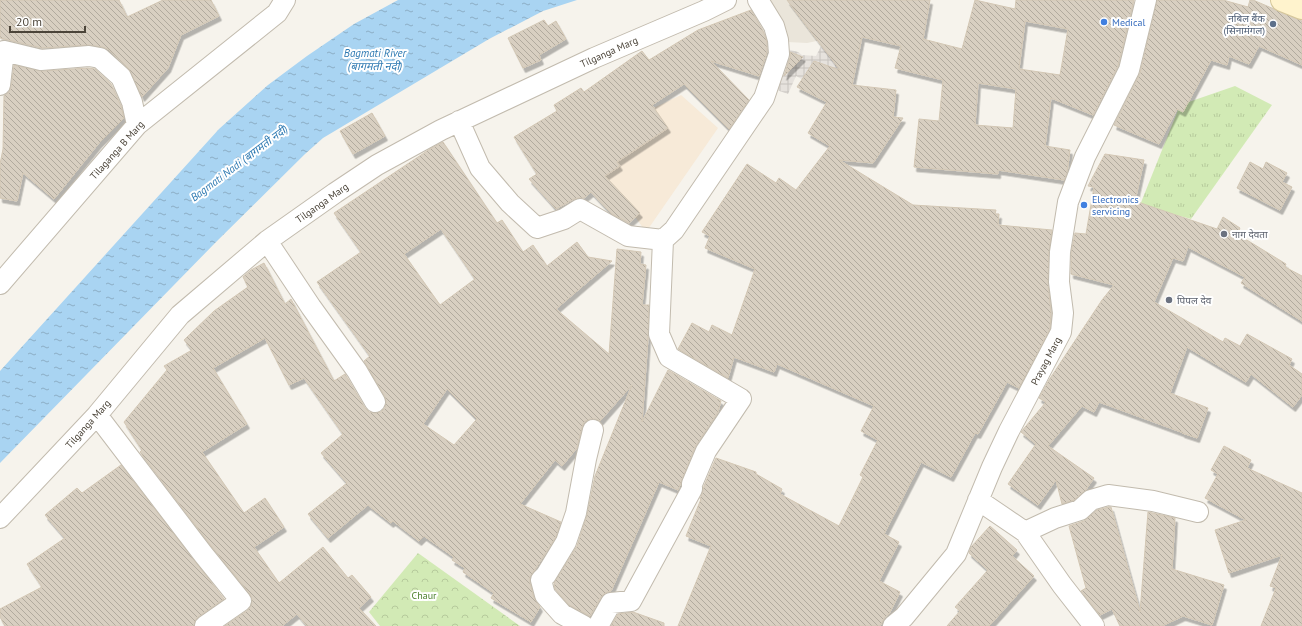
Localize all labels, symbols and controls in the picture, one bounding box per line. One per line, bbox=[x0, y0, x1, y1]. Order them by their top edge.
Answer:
scale bar bbox=[10, 8, 85, 34]
place label: नबिल बैंक (सिनामंगल) bbox=[1224, 12, 1265, 37]
text: 20 m bbox=[16, 14, 42, 29]
place label: Medical bbox=[1112, 16, 1146, 29]
marker: Medical bbox=[1099, 17, 1109, 27]
marker: नबिल बैंक (सिनामंगल) bbox=[1268, 19, 1278, 29]
street label: Tilganga Marg bbox=[578, 34, 640, 70]
water label: Bagmati River (बागमती नदी) bbox=[344, 46, 408, 73]
street label: Tilaganga B Marg bbox=[87, 118, 147, 182]
water label: Bagmati Nadi (बागमती नदी) bbox=[187, 122, 291, 204]
street label: Tilganga Marg bbox=[293, 180, 351, 226]
place label: Electronics servicing bbox=[1092, 193, 1139, 218]
marker: Electronics servicing bbox=[1079, 200, 1089, 210]
place label: नाग देवता bbox=[1232, 228, 1268, 241]
marker: नाग देवता bbox=[1219, 229, 1229, 239]
place label: पिपल देव bbox=[1177, 294, 1212, 307]
marker: पिपल देव bbox=[1164, 295, 1174, 305]
street label: Prayag Marg bbox=[1028, 335, 1064, 387]
street label: Tilganga Marg bbox=[63, 397, 113, 451]
park label: Chaur bbox=[412, 589, 437, 602]

